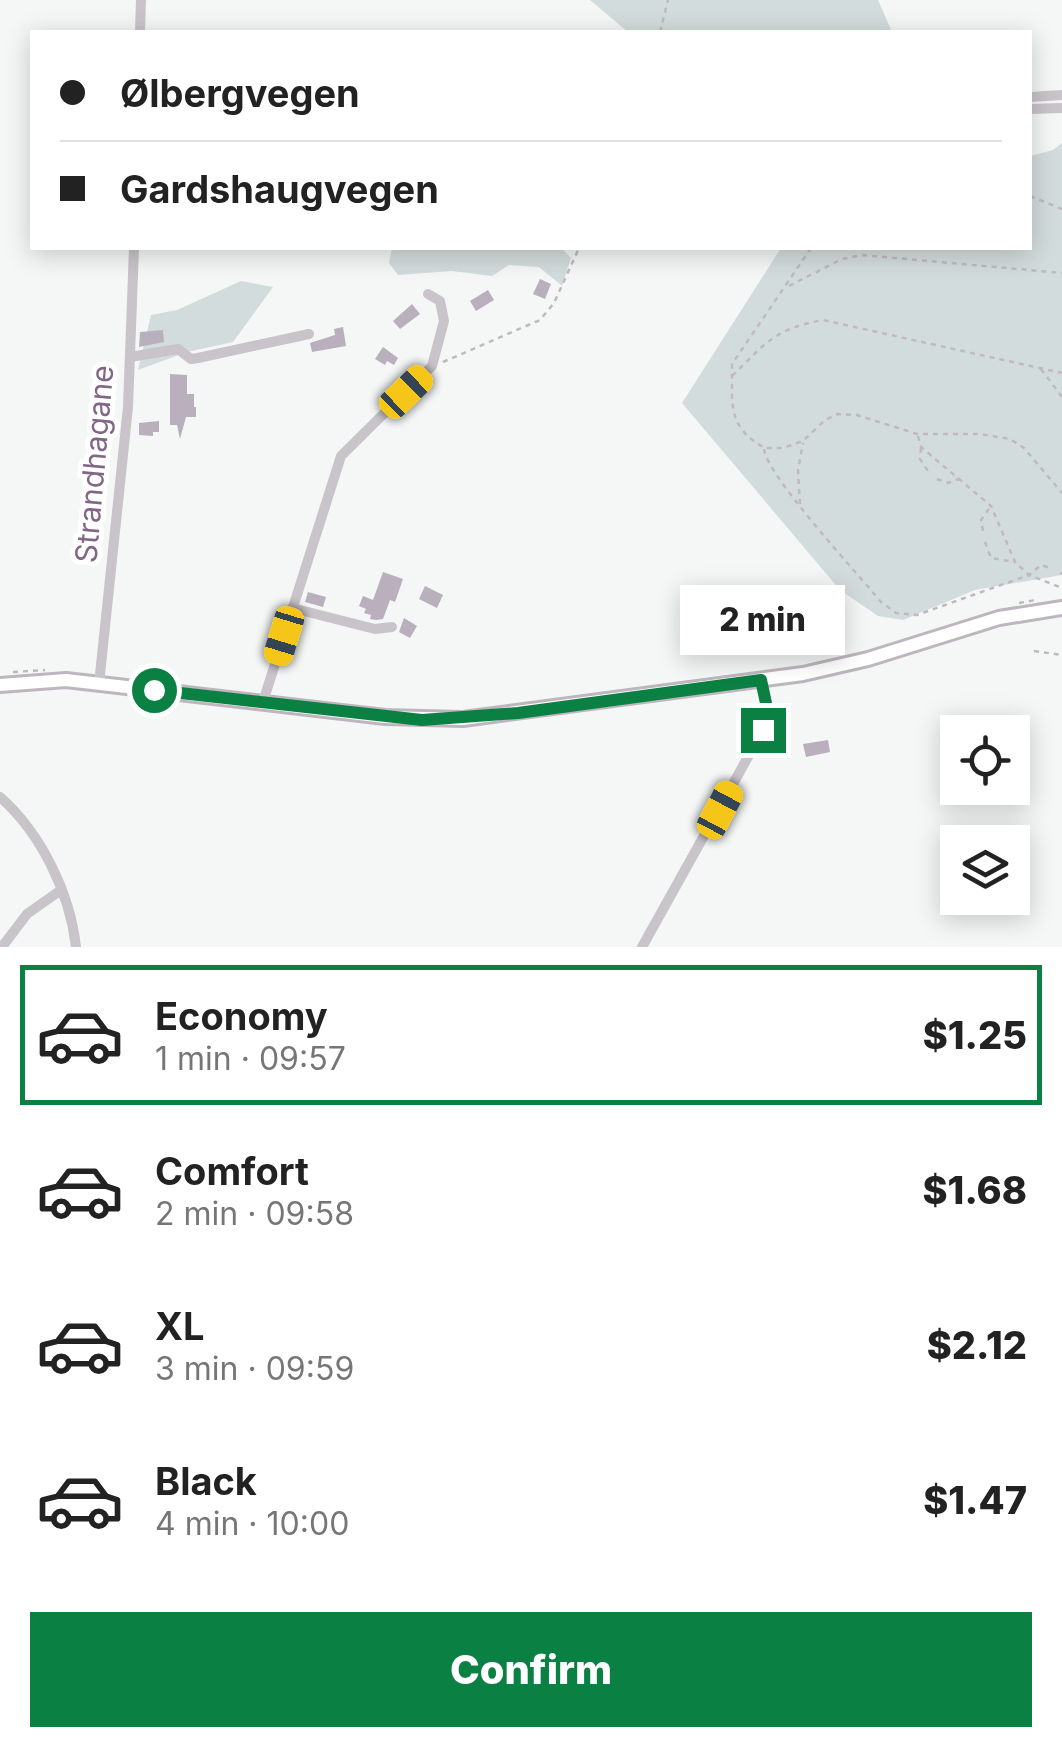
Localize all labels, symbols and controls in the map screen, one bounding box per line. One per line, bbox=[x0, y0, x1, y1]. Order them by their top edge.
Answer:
text: Ølbergvegen bbox=[120, 70, 360, 116]
text: Gardshaugvegen bbox=[120, 166, 439, 212]
car bbox=[374, 360, 438, 424]
street label: Strandhagane bbox=[67, 364, 121, 564]
callout: 2 min bbox=[680, 585, 846, 655]
text: 2 min bbox=[719, 600, 806, 639]
car bbox=[261, 603, 307, 669]
route start bbox=[132, 668, 177, 713]
route end bbox=[741, 708, 786, 753]
map controls bbox=[940, 715, 1030, 915]
button: locate bbox=[940, 715, 1030, 805]
car bbox=[693, 776, 747, 844]
button: layers bbox=[940, 825, 1030, 915]
icon: car bbox=[35, 990, 125, 1080]
text: Economy bbox=[155, 993, 328, 1039]
text: $1.25 bbox=[923, 1012, 1027, 1058]
text: 1 min · 09:57 bbox=[155, 1039, 346, 1078]
icon: car bbox=[35, 1145, 125, 1235]
text: Comfort bbox=[155, 1148, 309, 1194]
text: $1.68 bbox=[923, 1167, 1027, 1213]
text: 2 min · 09:58 bbox=[155, 1194, 354, 1233]
icon: car bbox=[35, 1300, 125, 1390]
text: XL bbox=[155, 1303, 205, 1349]
text: $2.12 bbox=[927, 1322, 1027, 1368]
text: 3 min · 09:59 bbox=[155, 1349, 354, 1388]
icon: car bbox=[35, 1455, 125, 1545]
text: Black bbox=[155, 1458, 257, 1504]
text: $1.47 bbox=[923, 1477, 1027, 1523]
text: 4 min · 10:00 bbox=[155, 1504, 349, 1543]
button: Confirm bbox=[30, 1612, 1032, 1727]

